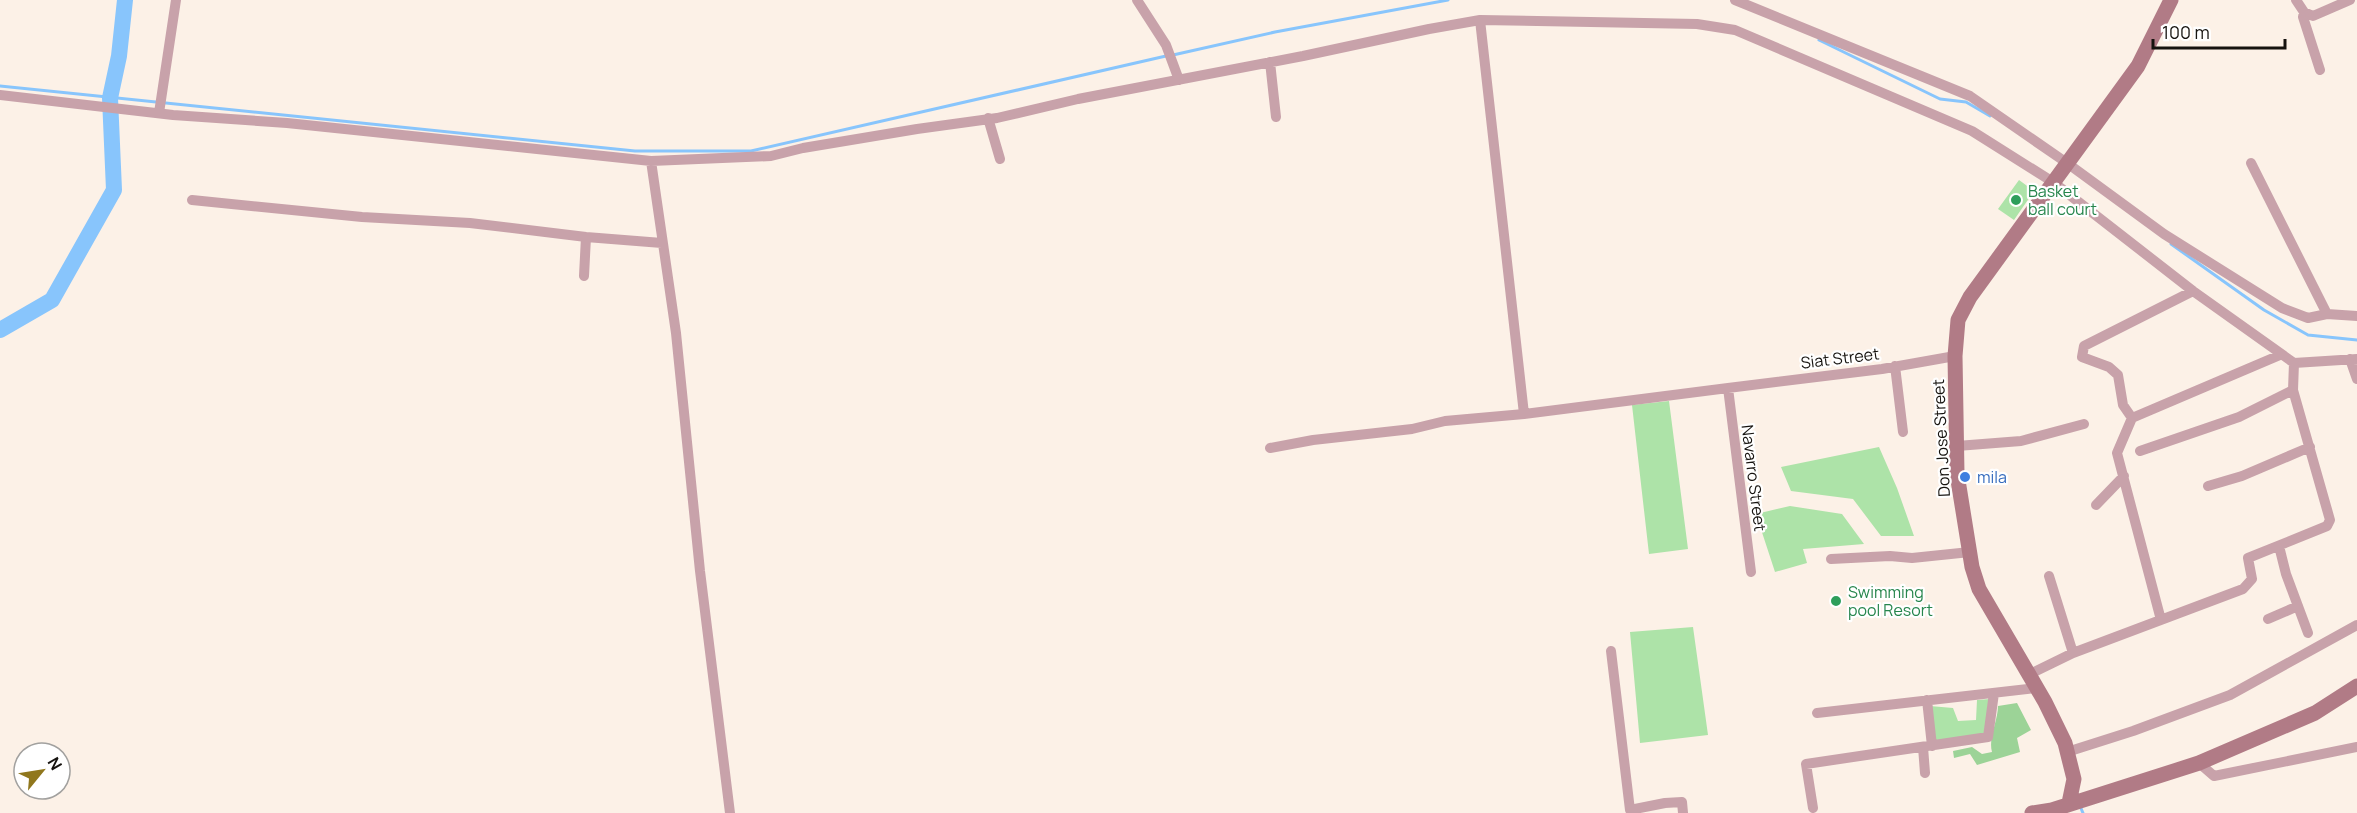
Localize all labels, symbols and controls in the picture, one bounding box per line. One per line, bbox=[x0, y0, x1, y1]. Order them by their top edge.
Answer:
scale bar bbox=[2153, 12, 2285, 50]
text: 100 m bbox=[2162, 20, 2210, 44]
place label: Basket ball court bbox=[2028, 180, 2097, 220]
marker: Basket ball court bbox=[2009, 193, 2023, 207]
street label: Siat Street bbox=[1799, 342, 1881, 374]
street label: Don Jose Street bbox=[1927, 379, 1955, 497]
street label: Navarro Street bbox=[1737, 424, 1771, 532]
place label: mila bbox=[1977, 466, 2007, 488]
marker: mila bbox=[1958, 470, 1972, 484]
place label: Swimming pool Resort bbox=[1848, 581, 1933, 621]
marker: Swimming pool Resort bbox=[1829, 594, 1843, 608]
north arrow bbox=[12, 741, 72, 801]
text: N bbox=[43, 753, 67, 774]

